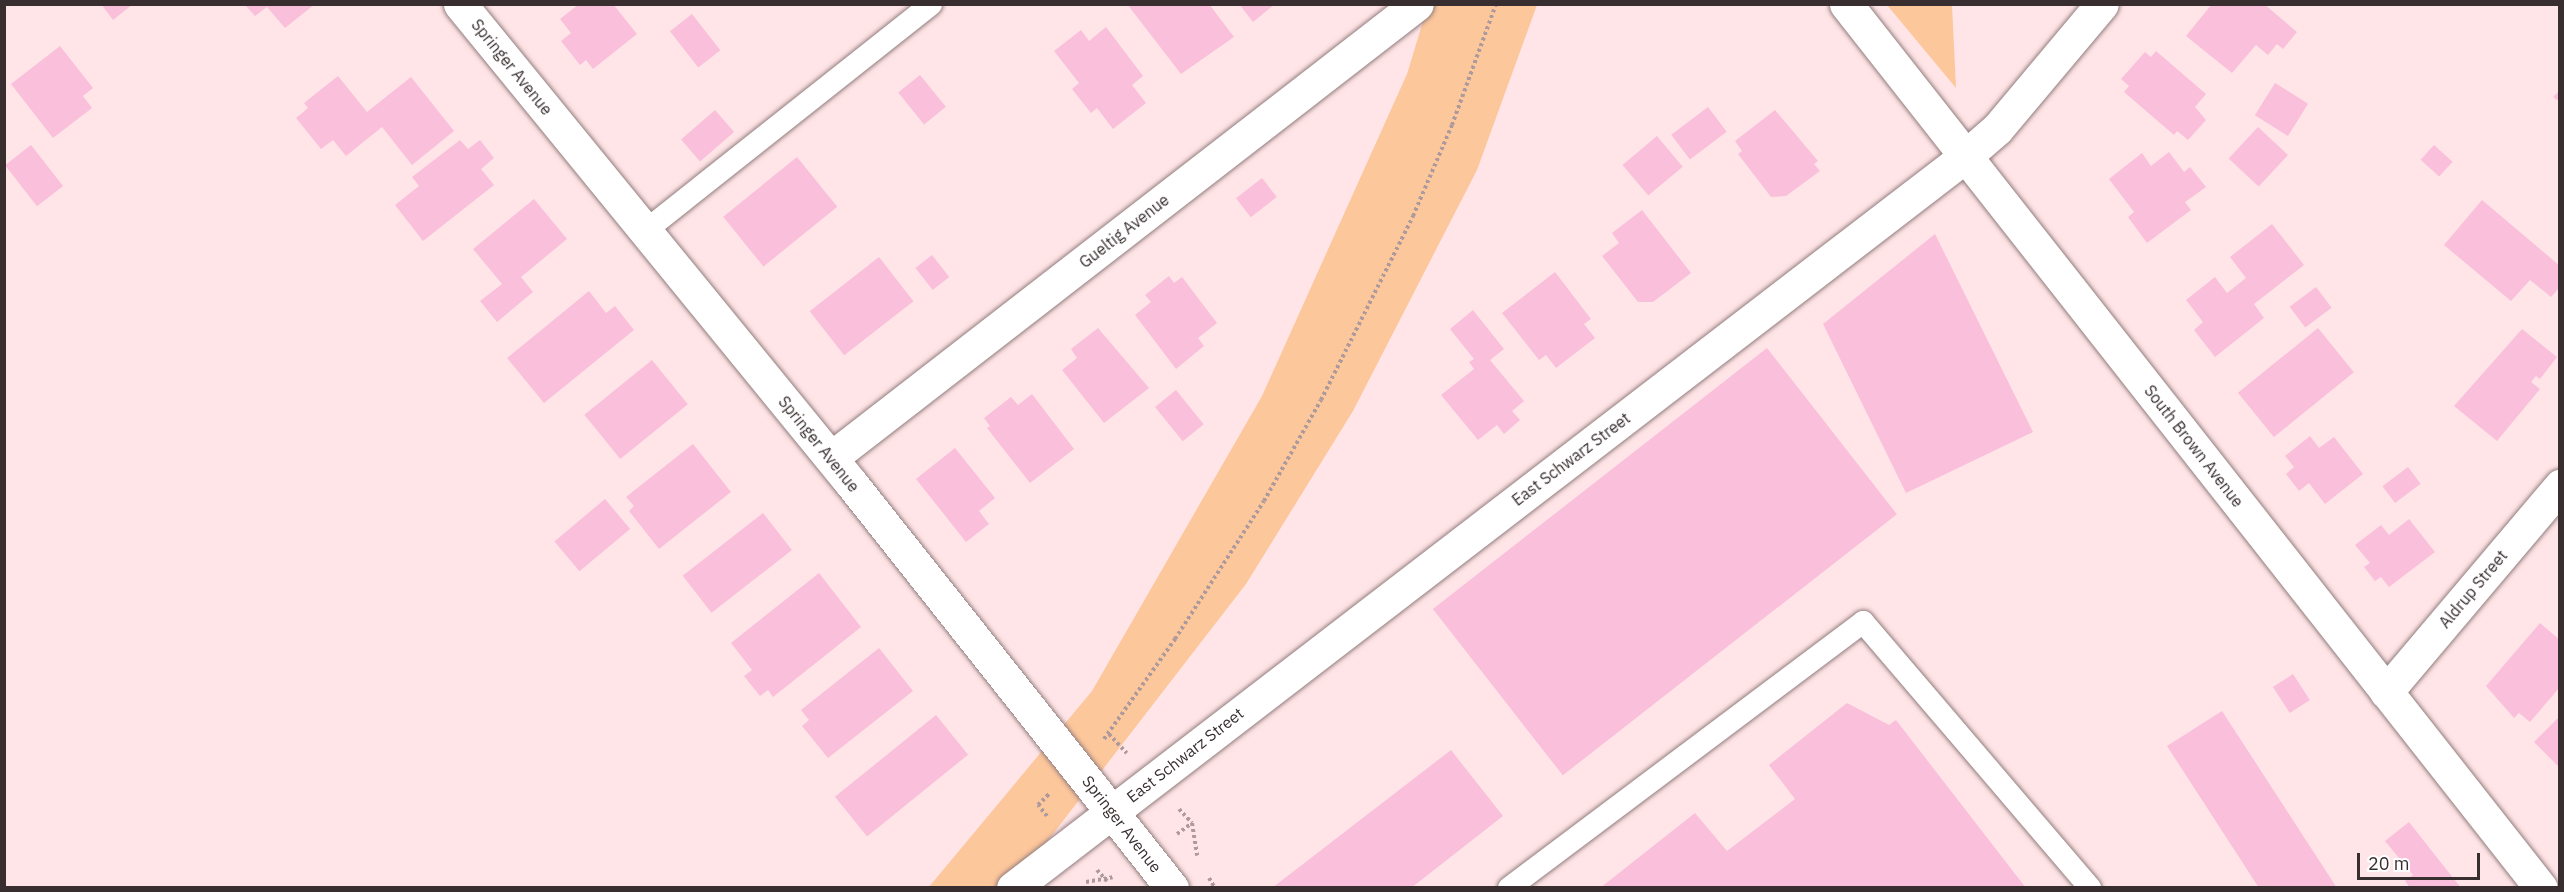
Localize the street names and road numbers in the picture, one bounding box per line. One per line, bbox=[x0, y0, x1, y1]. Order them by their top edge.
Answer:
street label: Springer Avenue bbox=[467, 15, 557, 119]
street label: Gueltig Avenue bbox=[1075, 190, 1173, 272]
street label: South Brown Avenue bbox=[2140, 381, 2248, 511]
street label: Springer Avenue bbox=[774, 392, 864, 496]
street label: East Schwarz Street bbox=[1508, 408, 1634, 510]
street label: Aldrup Street bbox=[2435, 546, 2511, 632]
street label: East Schwarz Street bbox=[1123, 703, 1247, 807]
street label: Springer Avenue bbox=[1078, 772, 1166, 876]

